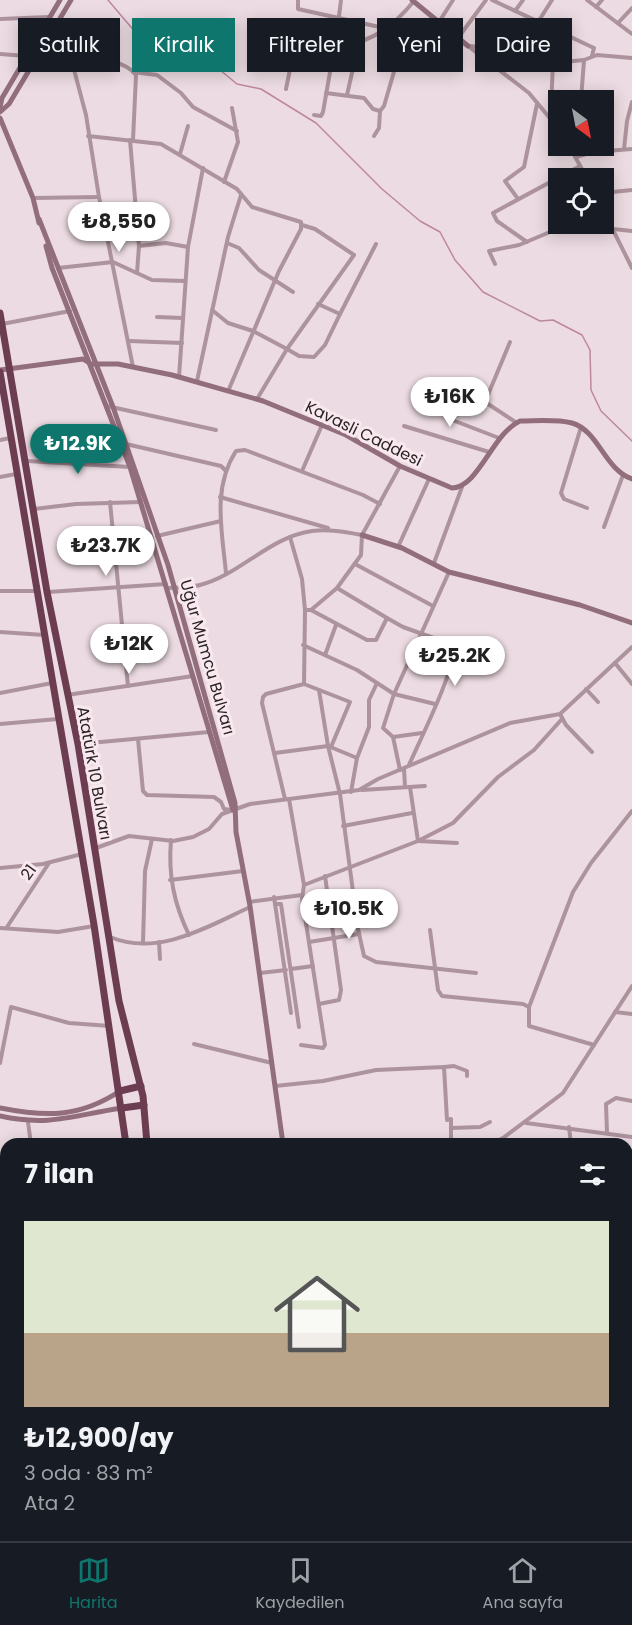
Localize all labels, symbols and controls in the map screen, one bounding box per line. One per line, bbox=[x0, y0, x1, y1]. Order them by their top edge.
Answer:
chip: Satılık bbox=[18, 18, 120, 72]
chip: Kiralık bbox=[132, 18, 235, 72]
chip: Filtreler bbox=[247, 18, 365, 72]
chip: Yeni bbox=[377, 18, 463, 72]
chip: Daire bbox=[475, 18, 572, 72]
north arrow bbox=[548, 90, 614, 156]
map controls bbox=[548, 90, 614, 234]
button: locate bbox=[548, 168, 614, 234]
pin: ₺8,550 bbox=[70, 202, 168, 253]
text: ₺8,550 bbox=[82, 207, 156, 235]
pin: ₺16K bbox=[414, 377, 486, 428]
text: ₺16K bbox=[425, 382, 475, 410]
street label: Kavasli Caddesi bbox=[301, 395, 426, 472]
pin: ₺12.9K bbox=[29, 424, 127, 475]
text: ₺12.9K bbox=[44, 429, 112, 457]
pin: ₺23.7K bbox=[57, 526, 155, 577]
text: ₺23.7K bbox=[71, 531, 141, 559]
street label: Uğur Mumcu Bulvarı bbox=[174, 577, 241, 737]
pin: ₺12K bbox=[93, 624, 165, 675]
text: ₺12K bbox=[104, 629, 154, 657]
pin: ₺25.2K bbox=[406, 636, 504, 687]
text: ₺25.2K bbox=[419, 641, 491, 669]
street label: Atatürk 10 Bulvarı bbox=[71, 705, 118, 842]
street label: 21 bbox=[15, 860, 42, 885]
pin: ₺10.5K bbox=[300, 889, 398, 940]
text: ₺10.5K bbox=[314, 894, 384, 922]
text: 7 ilan bbox=[24, 1156, 94, 1192]
icon: filters bbox=[576, 1158, 609, 1191]
icon: home bbox=[263, 1260, 371, 1368]
text: ₺12,900/ay bbox=[24, 1420, 174, 1456]
text: 3 oda · 83 m² bbox=[24, 1459, 153, 1487]
text: Ata 2 bbox=[24, 1489, 75, 1517]
tab: Harita bbox=[69, 1554, 117, 1615]
tab: Kaydedilen bbox=[256, 1554, 345, 1615]
tab: Ana sayfa bbox=[483, 1554, 563, 1615]

